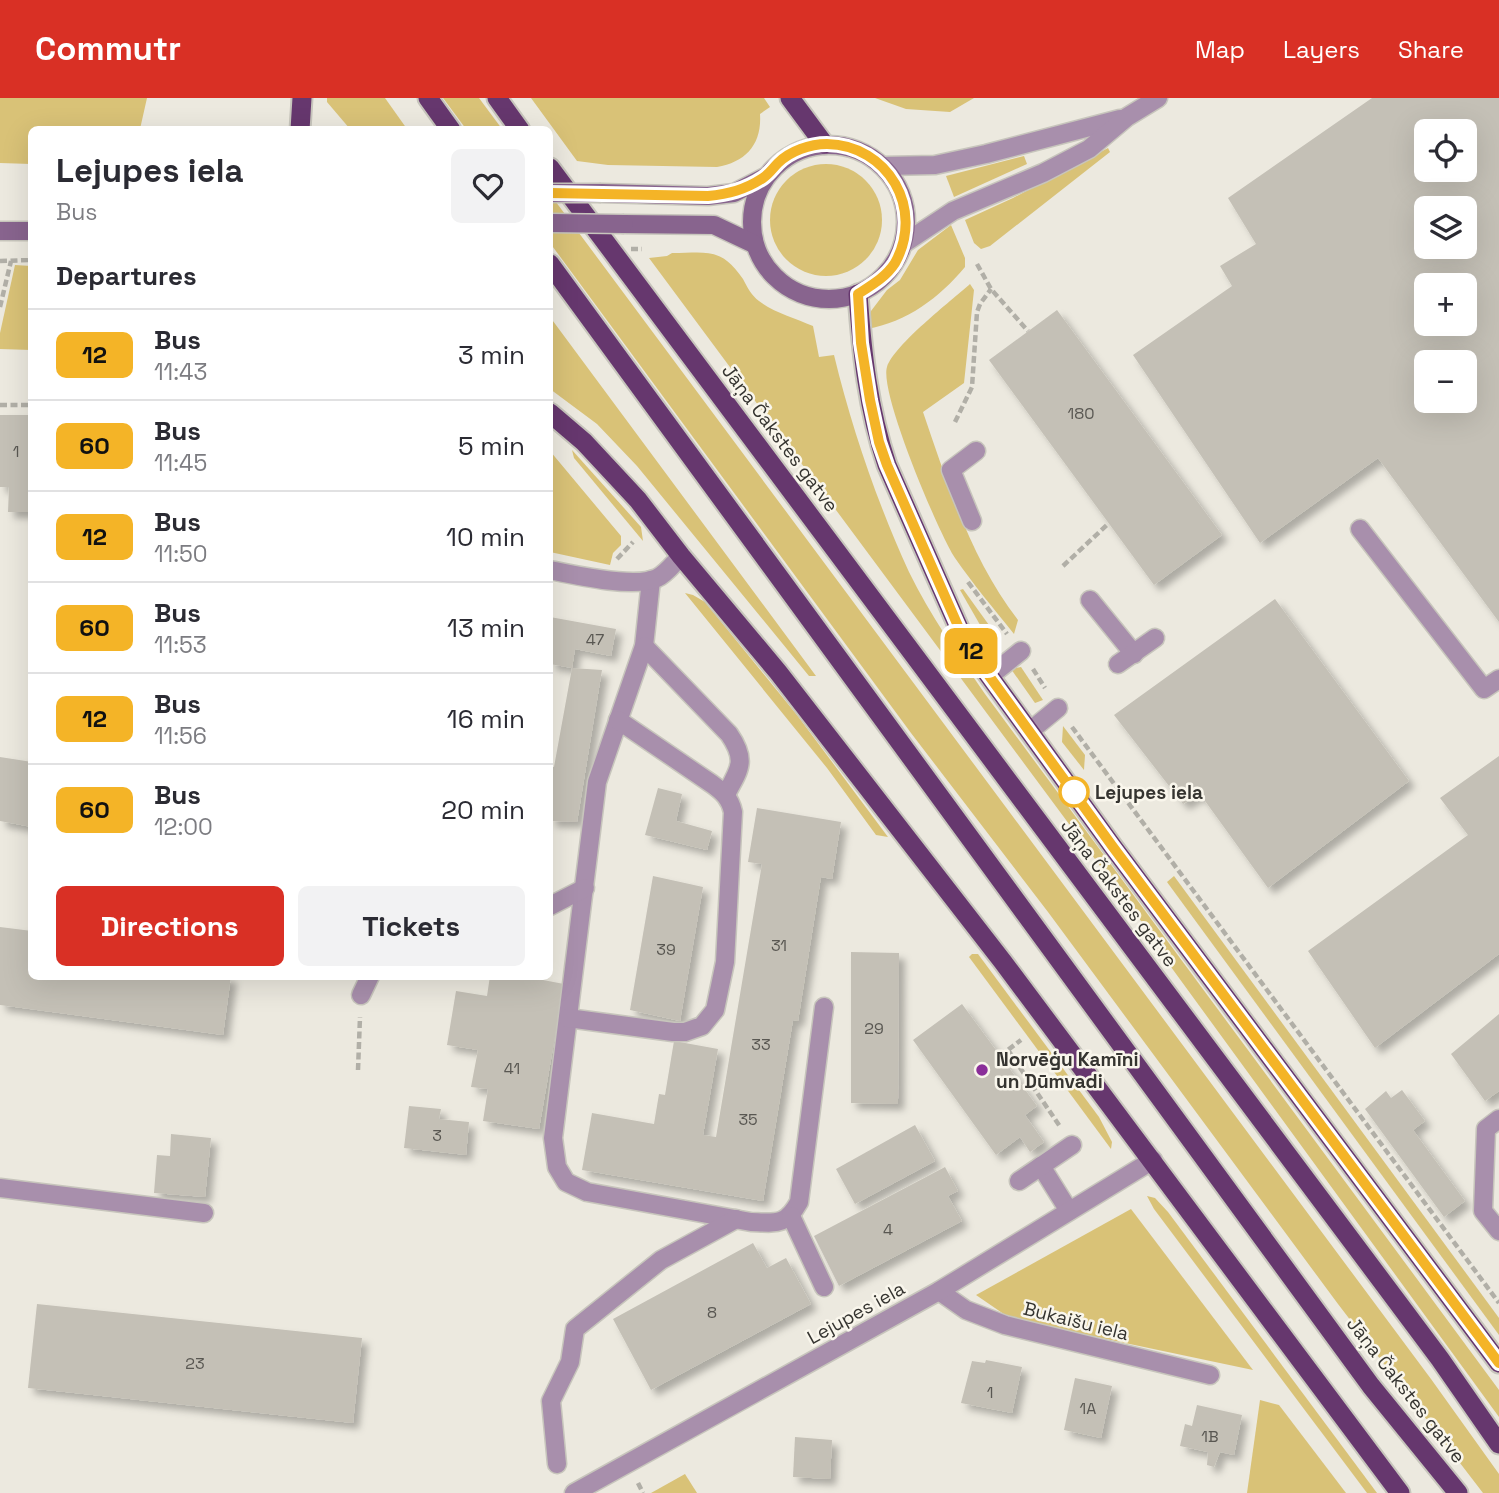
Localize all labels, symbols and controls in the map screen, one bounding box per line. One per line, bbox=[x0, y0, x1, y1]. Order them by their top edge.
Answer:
text: Commutr bbox=[35, 28, 181, 70]
text: Map bbox=[1195, 34, 1245, 65]
text: Layers bbox=[1283, 34, 1360, 65]
text: Share bbox=[1398, 34, 1464, 65]
map controls bbox=[1414, 119, 1477, 413]
button: locate bbox=[1414, 119, 1477, 182]
button: heart bbox=[451, 149, 525, 223]
text: Lejupes iela bbox=[56, 150, 244, 192]
button: layers bbox=[1414, 196, 1477, 259]
text: Bus bbox=[56, 197, 97, 227]
text: Departures bbox=[56, 259, 197, 293]
button: + bbox=[1414, 273, 1477, 336]
text: Bus bbox=[154, 323, 201, 357]
text: 3 min bbox=[458, 338, 525, 372]
text: 12 bbox=[82, 339, 107, 370]
button: − bbox=[1414, 350, 1477, 413]
text: 11:43 bbox=[154, 357, 207, 387]
street label: Jāņa Čakstes gatve bbox=[716, 359, 844, 517]
house number: 180 bbox=[1068, 403, 1094, 424]
text: Bus bbox=[154, 414, 201, 448]
text: 5 min bbox=[458, 429, 525, 463]
text: 60 bbox=[79, 430, 110, 461]
house number: 1 bbox=[13, 441, 19, 462]
text: 11:45 bbox=[154, 448, 207, 478]
text: Bus bbox=[154, 505, 201, 539]
text: 10 min bbox=[446, 520, 525, 554]
text: 12 bbox=[82, 521, 107, 552]
text: 11:50 bbox=[154, 539, 208, 569]
text: Bus bbox=[154, 596, 201, 630]
text: 13 min bbox=[447, 611, 525, 645]
text: 60 bbox=[79, 612, 110, 643]
line badge: 12 bbox=[940, 628, 1002, 674]
house number: 47 bbox=[586, 629, 604, 650]
text: 11:53 bbox=[154, 630, 207, 660]
text: 12 bbox=[958, 635, 984, 666]
text: Bus bbox=[154, 687, 201, 721]
text: 16 min bbox=[447, 702, 525, 736]
text: 12 bbox=[82, 703, 107, 734]
text: 11:56 bbox=[154, 721, 207, 751]
marker: Lejupes iela bbox=[1059, 777, 1089, 807]
text: Bus bbox=[154, 778, 201, 812]
place label: Lejupes iela bbox=[1095, 780, 1203, 805]
text: 20 min bbox=[441, 793, 525, 827]
text: 60 bbox=[79, 794, 110, 825]
text: 12:00 bbox=[154, 812, 213, 842]
street label: Jāņa Čakstes gatve bbox=[1055, 814, 1183, 972]
button: Directions bbox=[56, 886, 284, 966]
button: Tickets bbox=[298, 886, 525, 966]
house number: 31 bbox=[771, 935, 787, 956]
house number: 39 bbox=[656, 939, 676, 960]
house number: 29 bbox=[864, 1018, 884, 1039]
house number: 33 bbox=[751, 1034, 771, 1055]
place label: Norvēģu Kamīni un Dūmvadi bbox=[996, 1047, 1139, 1094]
house number: 41 bbox=[504, 1058, 520, 1079]
marker: Norvēģu Kamīni un Dūmvadi bbox=[974, 1062, 990, 1078]
house number: 35 bbox=[738, 1109, 758, 1130]
house number: 3 bbox=[432, 1125, 442, 1146]
house number: 4 bbox=[883, 1219, 893, 1240]
street label: Lejupes iela bbox=[803, 1276, 909, 1350]
street label: Bukaišu iela bbox=[1021, 1296, 1131, 1346]
house number: 8 bbox=[707, 1302, 717, 1323]
street label: Jāņa Čakstes gatve bbox=[1341, 1312, 1471, 1468]
house number: 23 bbox=[185, 1353, 205, 1374]
house number: 1 bbox=[987, 1382, 993, 1403]
house number: 1A bbox=[1080, 1398, 1096, 1419]
house number: 1B bbox=[1201, 1426, 1219, 1447]

